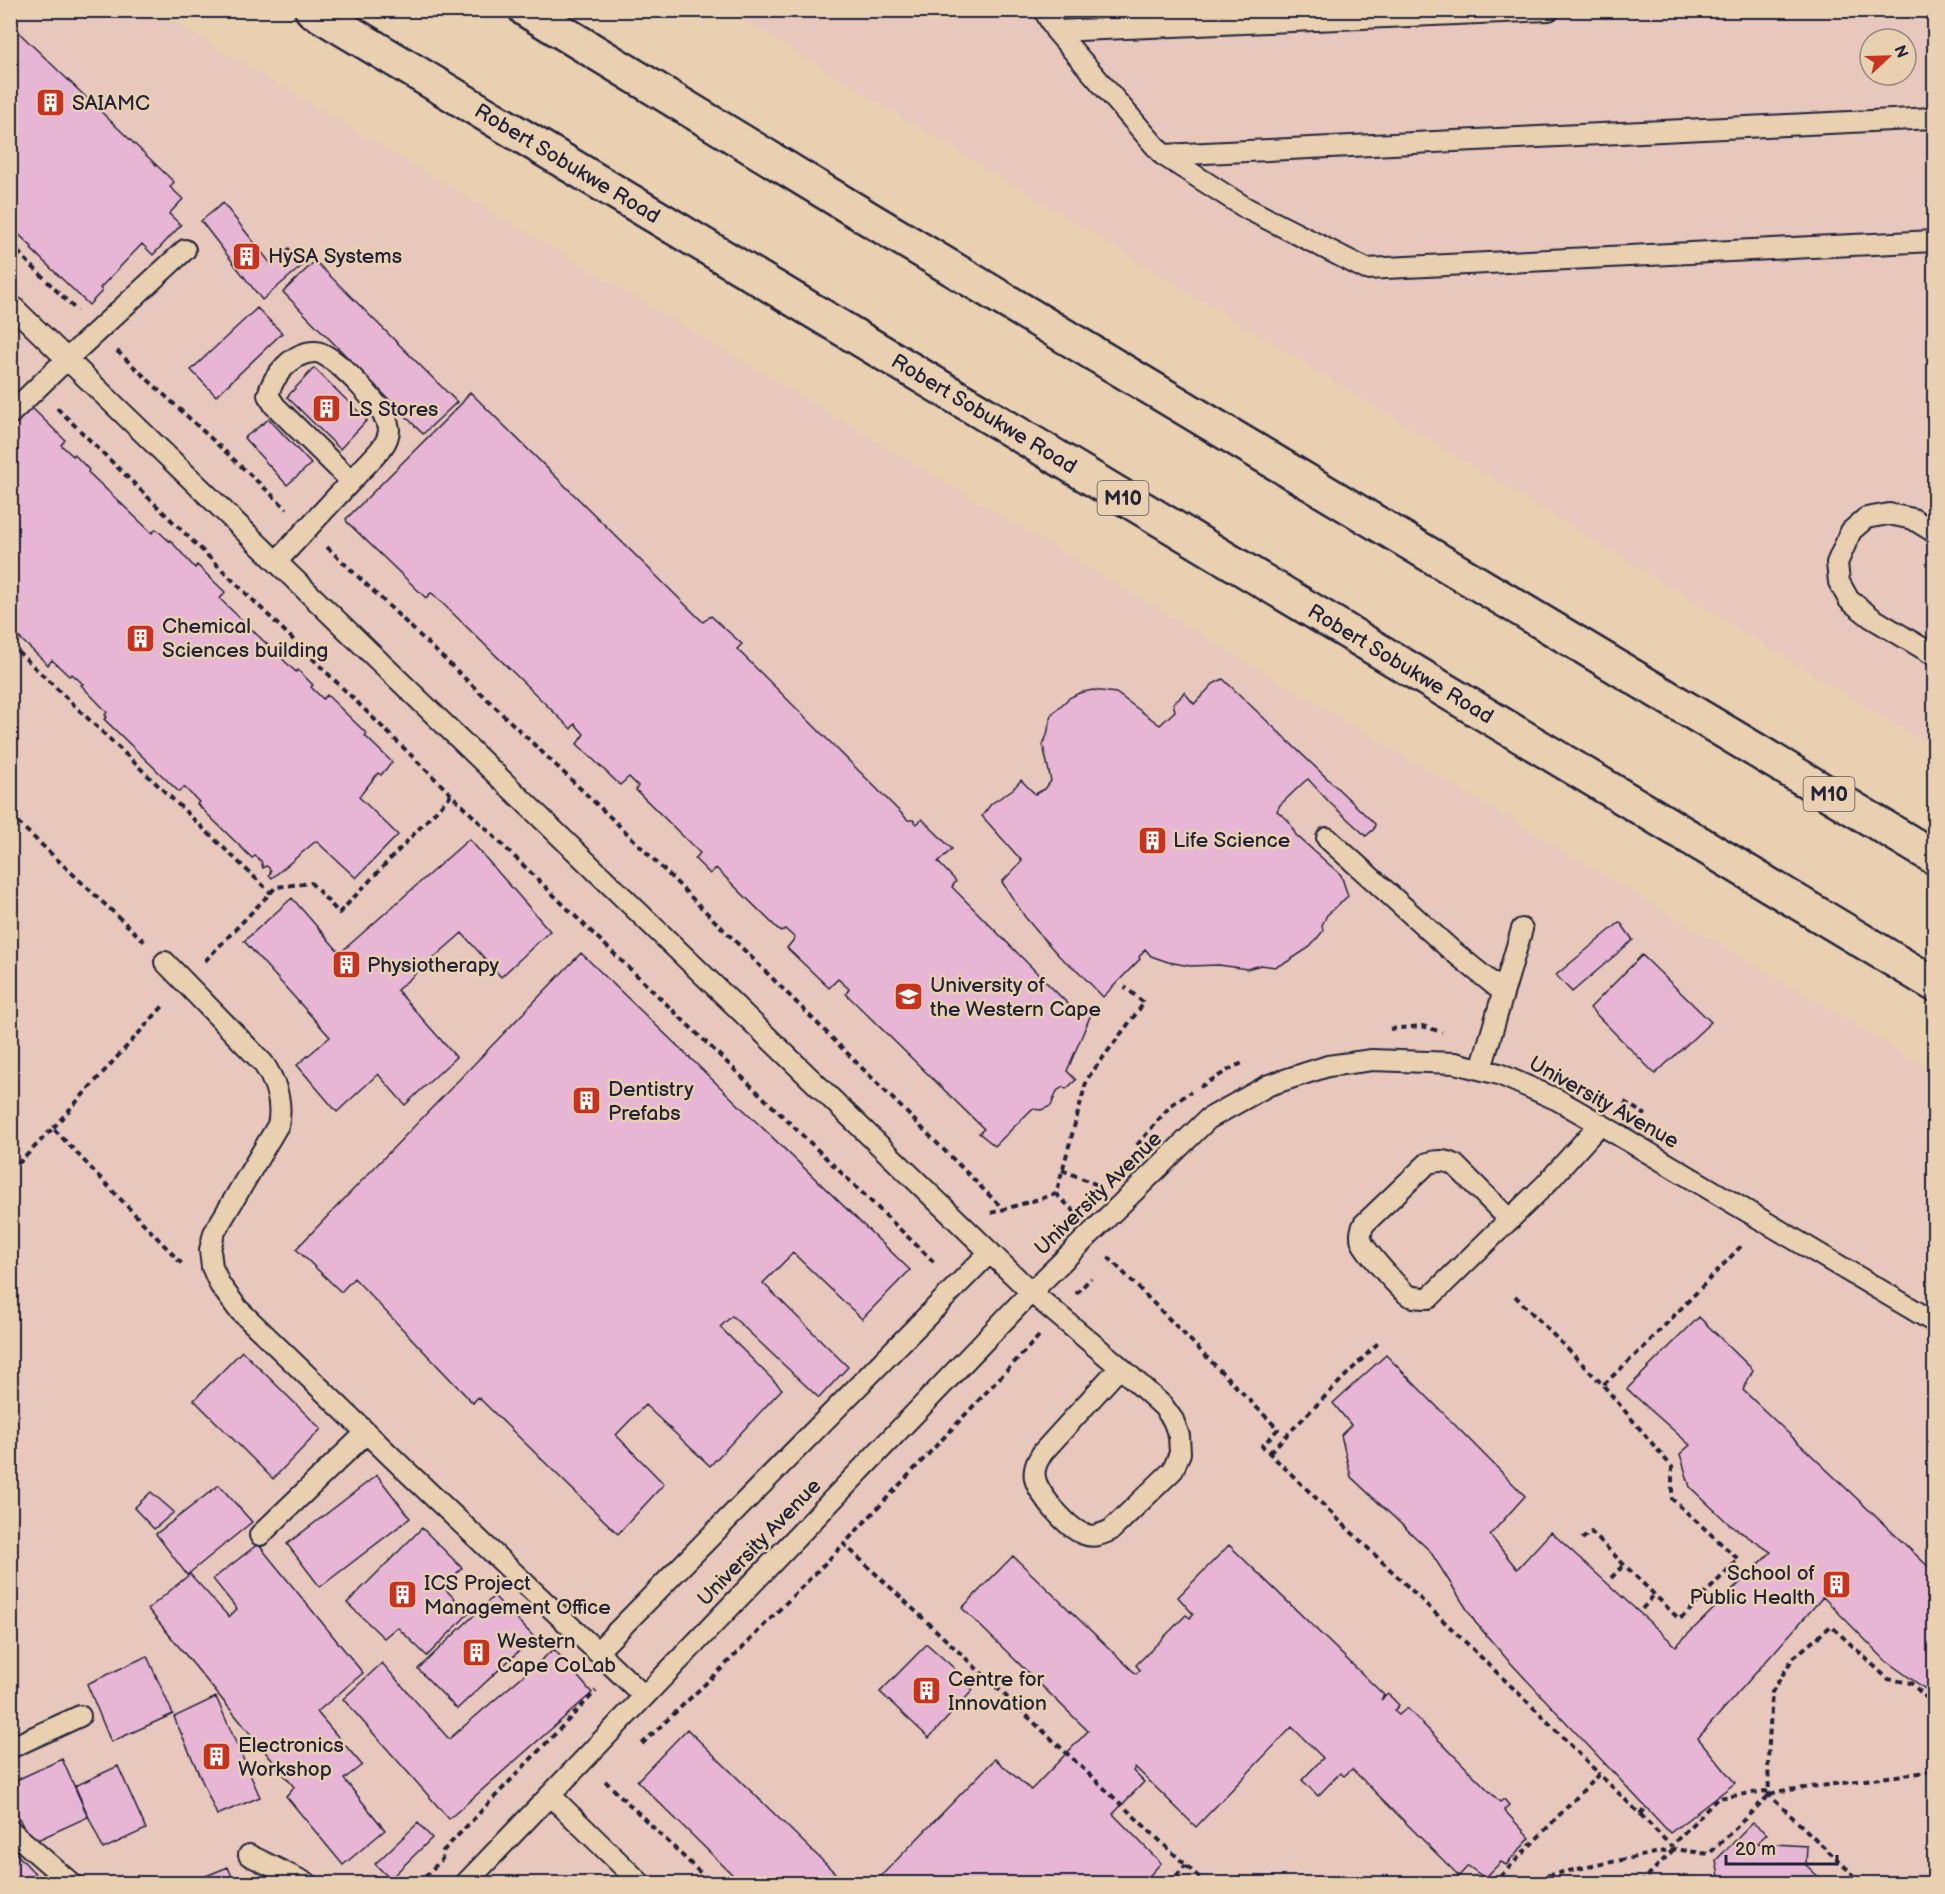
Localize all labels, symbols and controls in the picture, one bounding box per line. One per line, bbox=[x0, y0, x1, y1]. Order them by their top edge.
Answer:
north arrow bbox=[1858, 27, 1918, 87]
text: N bbox=[1889, 43, 1912, 61]
building icon: SAIAMC bbox=[35, 87, 67, 119]
place label: SAIAMC bbox=[72, 91, 150, 116]
street label: Robert Sobukwe Road bbox=[470, 99, 664, 229]
building icon: HySA Systems bbox=[231, 240, 263, 272]
place label: HySA Systems bbox=[268, 244, 402, 269]
street label: Robert Sobukwe Road bbox=[887, 349, 1081, 479]
building icon: LS Stores bbox=[311, 393, 343, 425]
place label: LS Stores bbox=[348, 397, 439, 422]
road number: M10 bbox=[1098, 481, 1148, 515]
street label: Robert Sobukwe Road bbox=[1303, 599, 1498, 729]
place label: Chemical Sciences building bbox=[162, 614, 328, 663]
building icon: Chemical Sciences building bbox=[125, 622, 157, 654]
road number: M10 bbox=[1804, 777, 1854, 811]
building icon: Life Science bbox=[1136, 824, 1168, 856]
place label: Life Science bbox=[1173, 828, 1290, 853]
building icon: Physiotherapy bbox=[330, 949, 362, 981]
place label: Physiotherapy bbox=[367, 953, 500, 978]
place label: University of the Western Cape bbox=[930, 973, 1101, 1022]
school or university icon: University of the Western Cape bbox=[893, 981, 925, 1013]
street label: University Avenue bbox=[1525, 1051, 1683, 1154]
place label: Dentistry Prefabs bbox=[608, 1077, 694, 1126]
building icon: Dentistry Prefabs bbox=[571, 1085, 603, 1117]
street label: University Avenue bbox=[1029, 1126, 1167, 1260]
street label: University Avenue bbox=[692, 1473, 826, 1611]
place label: School of Public Health bbox=[1689, 1561, 1815, 1610]
building icon: School of Public Health bbox=[1820, 1569, 1852, 1601]
place label: ICS Project Management Office bbox=[424, 1571, 611, 1620]
building icon: ICS Project Management Office bbox=[387, 1579, 419, 1611]
place label: Western Cape CoLab bbox=[497, 1629, 616, 1678]
building icon: Western Cape CoLab bbox=[460, 1637, 492, 1669]
place label: Centre for Innovation bbox=[948, 1667, 1047, 1716]
building icon: Centre for Innovation bbox=[911, 1675, 943, 1707]
place label: Electronics Workshop bbox=[238, 1733, 344, 1782]
building icon: Electronics Workshop bbox=[201, 1741, 233, 1773]
scale bar bbox=[1726, 1828, 1837, 1866]
text: 20 m bbox=[1735, 1839, 1776, 1860]

